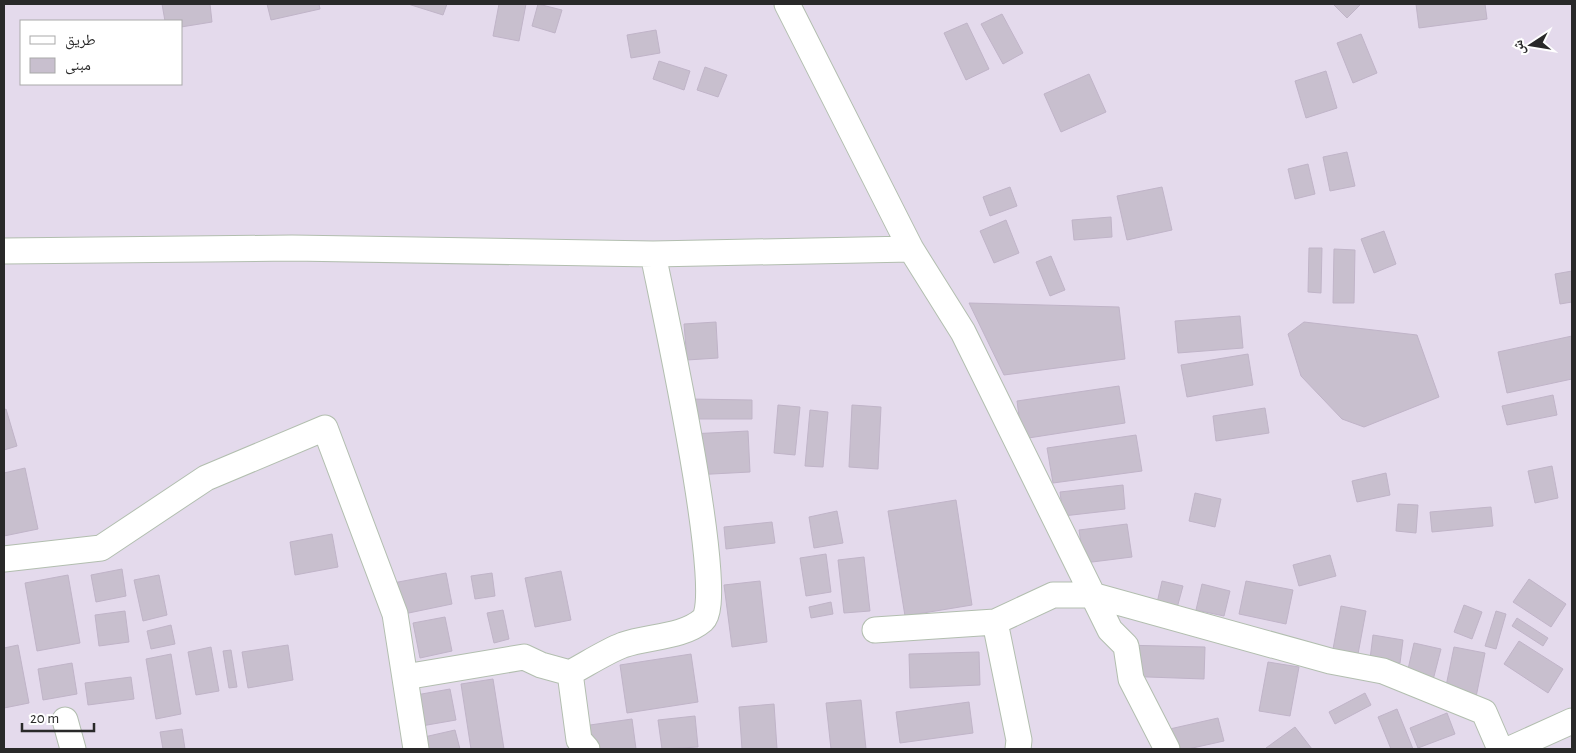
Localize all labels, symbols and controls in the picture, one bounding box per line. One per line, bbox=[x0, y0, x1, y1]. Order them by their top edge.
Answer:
legend bbox=[20, 20, 182, 85]
north arrow bbox=[1506, 20, 1556, 70]
text: طريق bbox=[65, 33, 96, 50]
text: ش bbox=[1511, 38, 1529, 56]
text: مبنى bbox=[65, 58, 91, 75]
scale bar bbox=[22, 700, 95, 732]
text: 20 m bbox=[30, 711, 59, 726]

